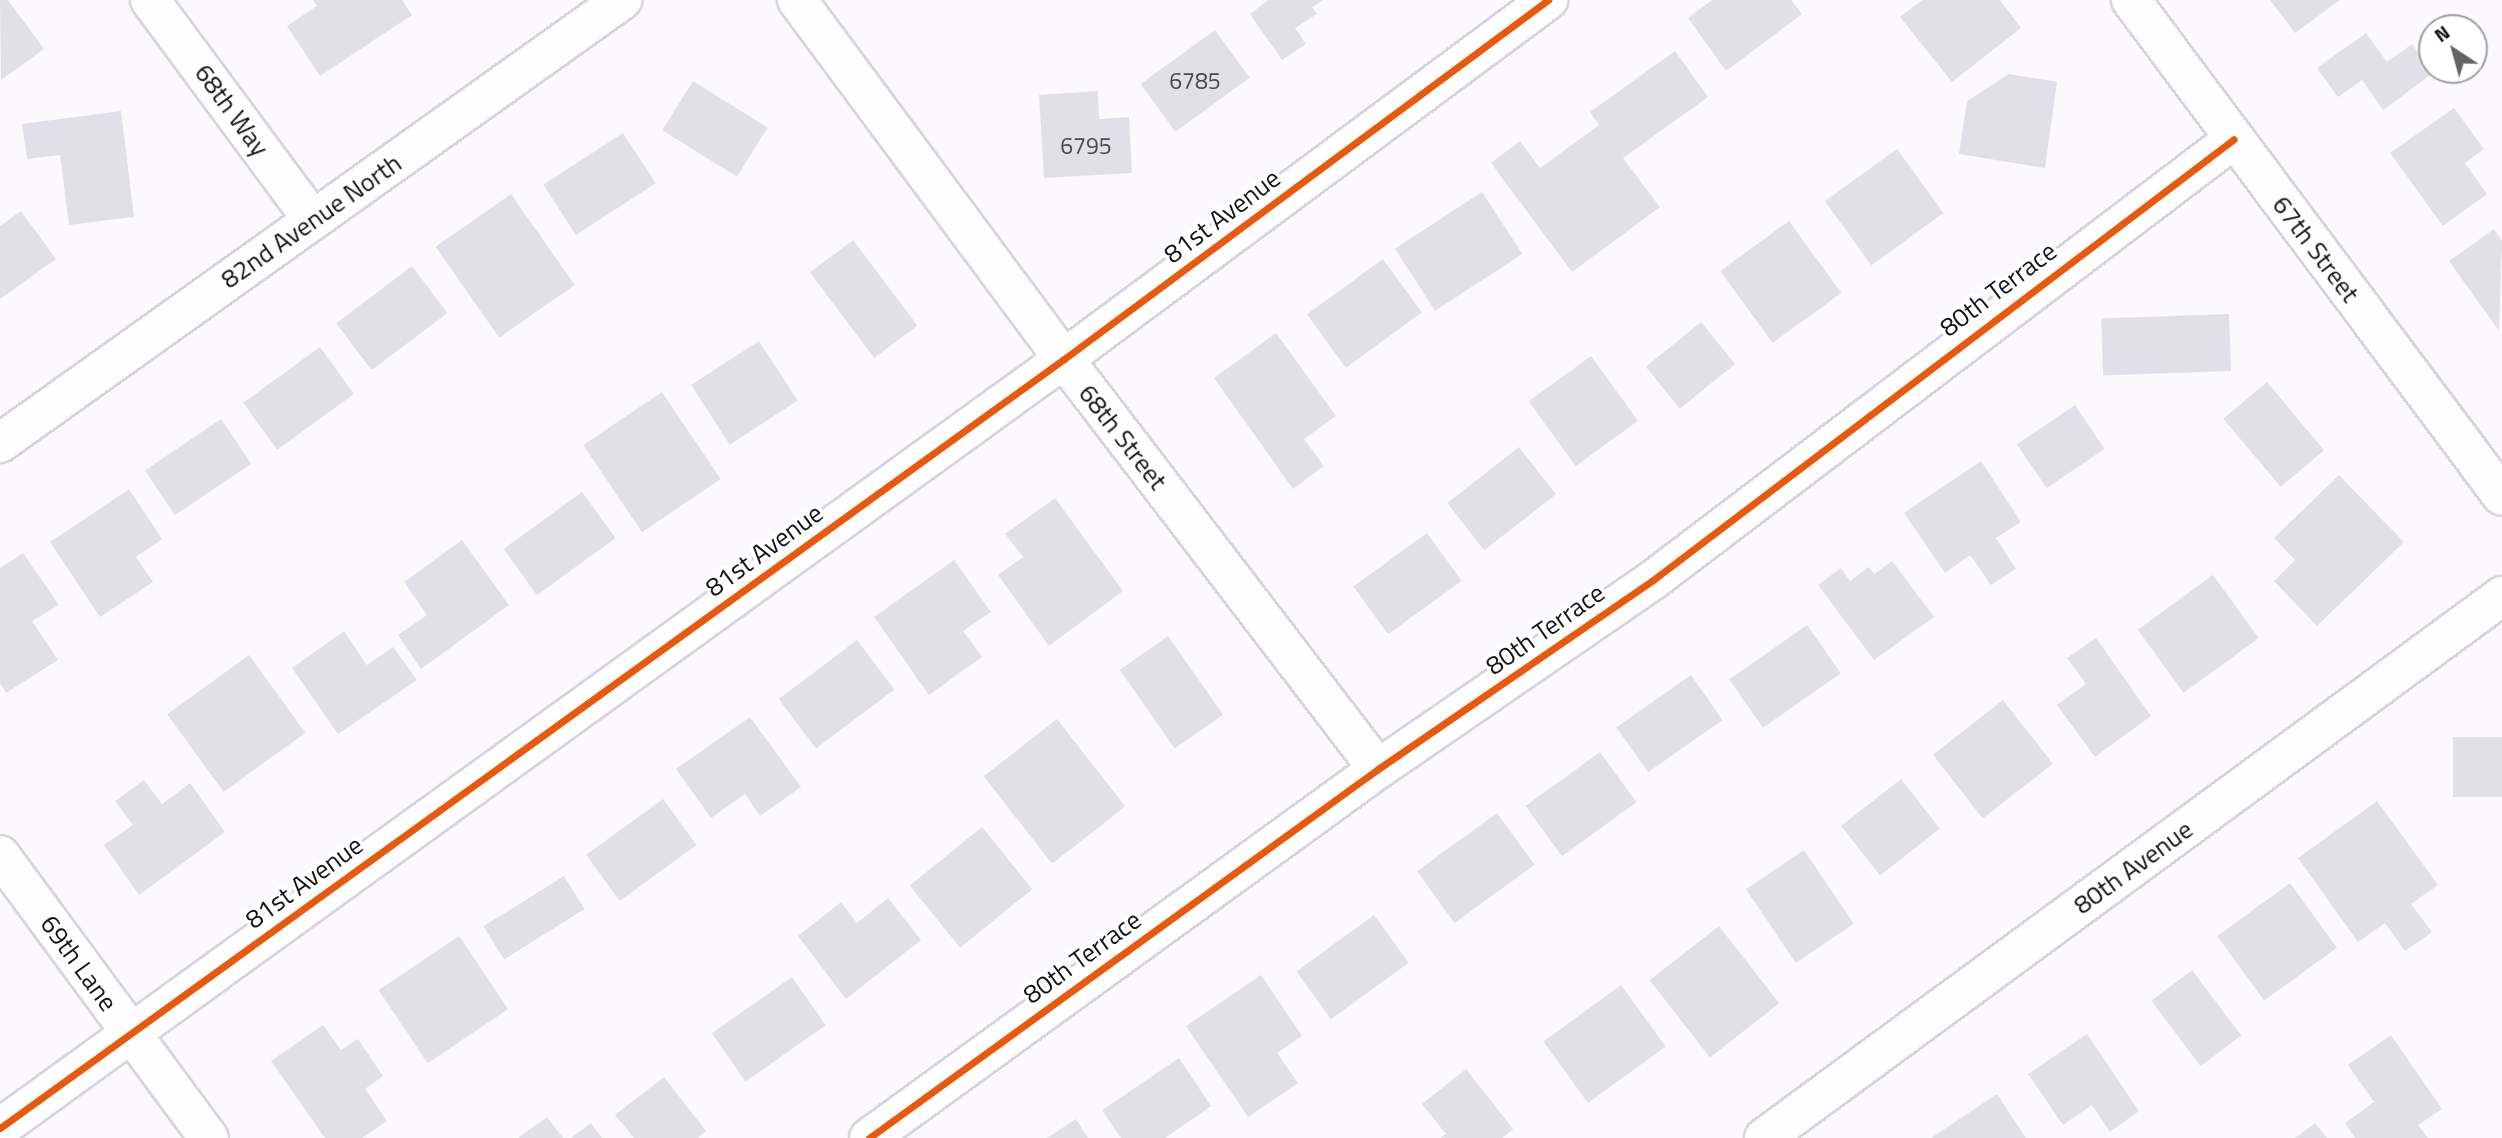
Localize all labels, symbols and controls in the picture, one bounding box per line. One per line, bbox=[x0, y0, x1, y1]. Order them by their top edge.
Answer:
north arrow bbox=[2418, 14, 2488, 84]
text: N bbox=[2428, 18, 2455, 49]
street label: 68th Way bbox=[188, 58, 276, 162]
house number: 6785 bbox=[1169, 67, 1221, 95]
house number: 6795 bbox=[1060, 132, 1112, 160]
street label: 82nd Avenue North bbox=[215, 147, 407, 295]
street label: 81st Avenue bbox=[1158, 162, 1286, 270]
street label: 67th Street bbox=[2266, 190, 2366, 308]
street label: 80th Terrace bbox=[1934, 235, 2062, 343]
street label: 68th Street bbox=[1072, 378, 1174, 496]
street label: 81st Avenue bbox=[699, 497, 829, 603]
street label: 80th Terrace bbox=[1480, 577, 1610, 681]
street label: 80th Avenue bbox=[2068, 813, 2198, 921]
street label: 81st Avenue bbox=[239, 829, 369, 935]
street label: 80th Terrace bbox=[1017, 904, 1147, 1010]
street label: 69th Lane bbox=[34, 909, 124, 1017]

